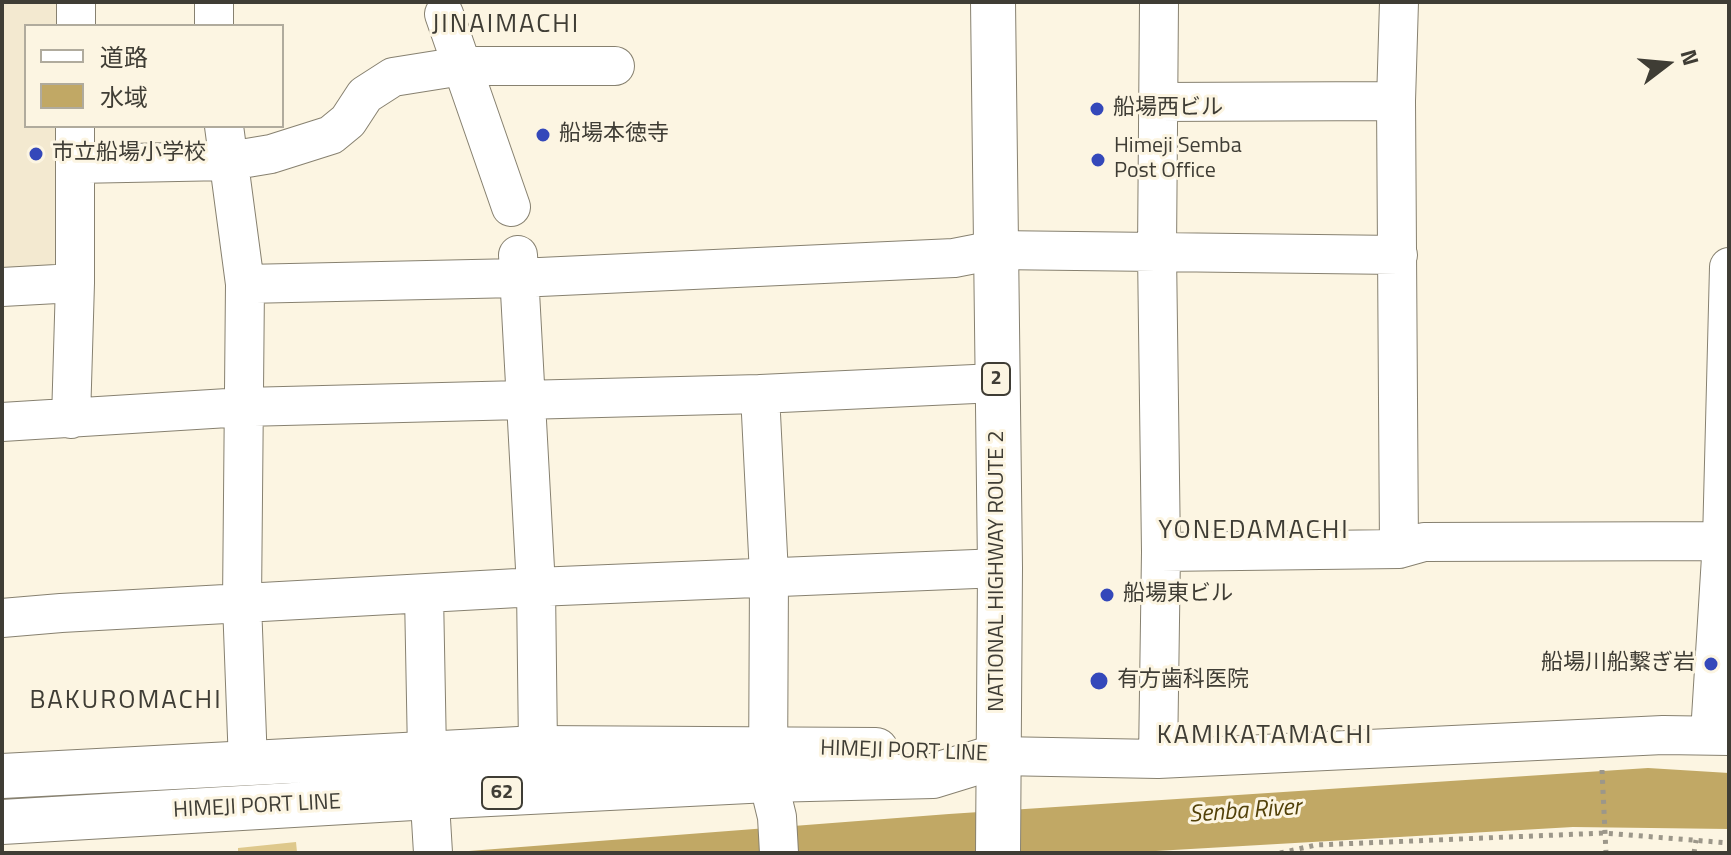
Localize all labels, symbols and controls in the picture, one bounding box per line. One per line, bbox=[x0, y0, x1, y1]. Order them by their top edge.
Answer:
district label: JINAIMACHI bbox=[432, 10, 580, 42]
legend bbox=[24, 24, 284, 128]
north arrow bbox=[1627, 24, 1707, 104]
text: 道路 bbox=[100, 39, 148, 75]
text: N bbox=[1672, 45, 1709, 69]
text: 水域 bbox=[100, 79, 148, 115]
place label: 船場西ビル bbox=[1113, 96, 1223, 122]
marker: 船場西ビル bbox=[1088, 100, 1106, 118]
place label: 船場本徳寺 bbox=[559, 122, 669, 148]
marker: 船場本徳寺 bbox=[534, 126, 552, 144]
place label: Himeji Semba Post Office bbox=[1114, 134, 1242, 186]
place label: 市立船場小学校 bbox=[52, 141, 206, 167]
marker: 市立船場小学校 bbox=[27, 145, 45, 163]
marker: Himeji Semba Post Office bbox=[1089, 151, 1107, 169]
road number: 2 bbox=[982, 363, 1010, 395]
street label: NATIONAL HIGHWAY ROUTE 2 bbox=[985, 430, 1011, 712]
district label: YONEDAMACHI bbox=[1158, 516, 1350, 548]
place label: 船場東ビル bbox=[1123, 582, 1233, 608]
marker: 船場東ビル bbox=[1098, 586, 1116, 604]
place label: 船場川船繋ぎ岩 bbox=[1541, 651, 1695, 677]
marker: 船場川船繋ぎ岩 bbox=[1702, 655, 1720, 673]
place label: 有方歯科医院 bbox=[1117, 668, 1249, 694]
marker: 有方歯科医院 bbox=[1088, 670, 1110, 692]
district label: BAKUROMACHI bbox=[29, 686, 223, 718]
district label: KAMIKATAMACHI bbox=[1157, 721, 1373, 753]
street label: HIMEJI PORT LINE bbox=[820, 736, 988, 768]
road number: 62 bbox=[482, 777, 522, 809]
street label: HIMEJI PORT LINE bbox=[173, 789, 341, 825]
water label: Senba River bbox=[1188, 794, 1302, 830]

